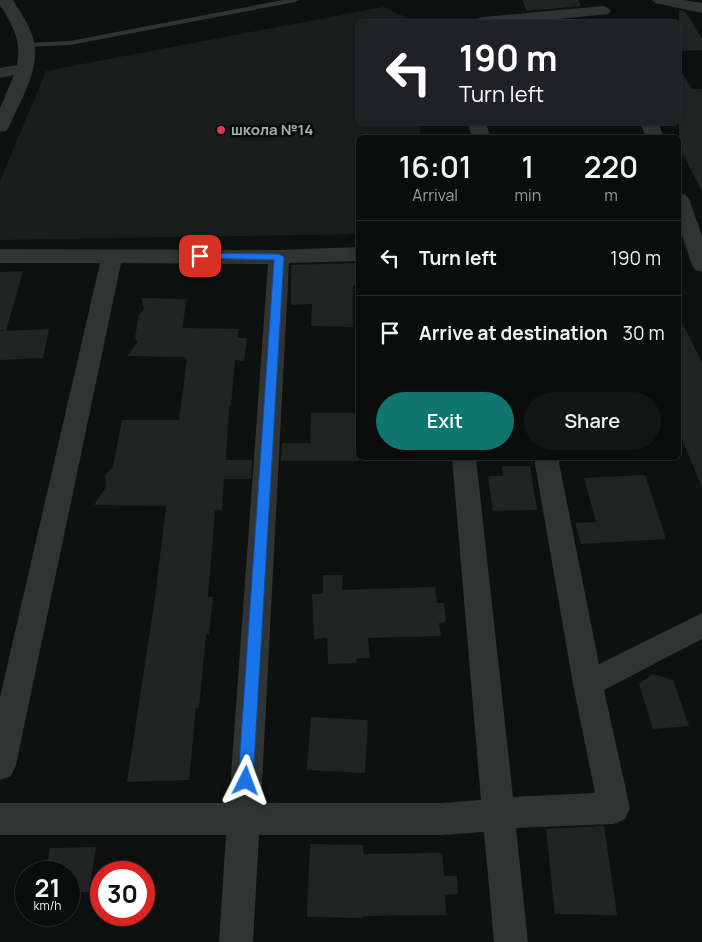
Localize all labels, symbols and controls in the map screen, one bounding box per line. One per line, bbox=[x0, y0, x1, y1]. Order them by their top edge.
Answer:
text: 190 m bbox=[459, 34, 558, 82]
icon: left bbox=[376, 40, 441, 105]
text: Turn left bbox=[459, 79, 544, 109]
place label: школа №14 bbox=[231, 119, 313, 140]
marker: школа №14 bbox=[215, 124, 227, 136]
text: 16:01 bbox=[399, 146, 472, 187]
text: 1 bbox=[521, 146, 534, 187]
text: 220 bbox=[584, 146, 638, 187]
text: Arrival bbox=[412, 184, 458, 206]
text: min bbox=[514, 184, 541, 206]
text: m bbox=[604, 184, 618, 206]
pin bbox=[179, 235, 221, 277]
icon: arrive bbox=[186, 242, 214, 270]
icon: left bbox=[376, 244, 404, 272]
text: Turn left bbox=[419, 245, 497, 271]
text: 190 m bbox=[610, 245, 661, 271]
icon: arrive bbox=[376, 319, 404, 347]
text: Arrive at destination bbox=[419, 320, 608, 346]
text: 30 m bbox=[623, 320, 665, 346]
button: Exit bbox=[376, 392, 514, 450]
button: Share bbox=[524, 392, 661, 450]
position arrow bbox=[219, 754, 271, 806]
speed limit sign: 30 bbox=[90, 861, 155, 926]
text: 21 bbox=[35, 870, 60, 905]
text: km/h bbox=[34, 897, 61, 914]

